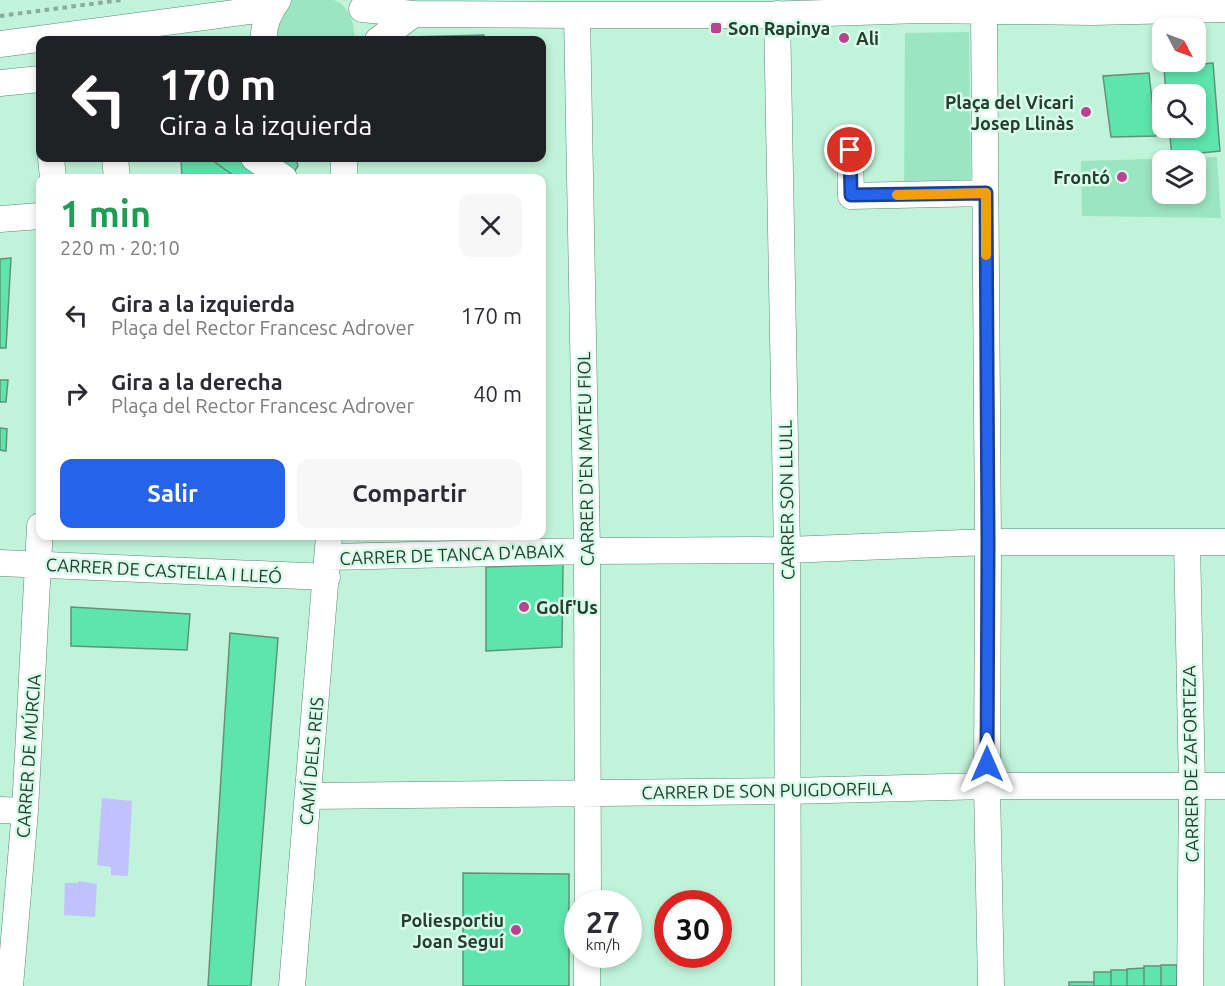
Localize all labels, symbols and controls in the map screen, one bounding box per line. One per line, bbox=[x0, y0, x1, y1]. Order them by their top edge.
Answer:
place label: Son Rapinya bbox=[728, 18, 830, 38]
north arrow bbox=[1152, 18, 1206, 72]
map controls bbox=[1152, 18, 1206, 204]
marker: Son Rapinya bbox=[709, 21, 723, 35]
place label: Ali bbox=[856, 28, 879, 48]
marker: Ali bbox=[837, 31, 851, 45]
icon: left bbox=[60, 60, 138, 138]
text: 170 m bbox=[159, 61, 276, 108]
button: search bbox=[1152, 84, 1206, 138]
place label: Plaça del Vicari Josep Llinàs bbox=[945, 92, 1074, 133]
marker: Plaça del Vicari Josep Llinàs bbox=[1079, 105, 1093, 119]
text: Gira a la izquierda bbox=[159, 110, 372, 140]
pin bbox=[824, 124, 875, 175]
icon: arrive bbox=[833, 133, 866, 166]
button: layers bbox=[1152, 150, 1206, 204]
place label: Frontó bbox=[1053, 167, 1110, 187]
marker: Frontó bbox=[1115, 170, 1129, 184]
text: 1 min bbox=[60, 193, 151, 234]
button: close bbox=[459, 194, 522, 257]
text: 220 m · 20:10 bbox=[60, 236, 180, 259]
text: Gira a la izquierda bbox=[111, 291, 295, 316]
icon: left bbox=[60, 299, 93, 332]
text: 170 m bbox=[461, 303, 522, 328]
text: Plaça del Rector Francesc Adrover bbox=[111, 316, 414, 339]
street label: CARRER D'EN MATEU FIOL bbox=[573, 351, 597, 567]
text: Gira a la derecha bbox=[111, 369, 283, 394]
icon: right bbox=[60, 377, 93, 410]
text: 40 m bbox=[473, 381, 522, 406]
text: Plaça del Rector Francesc Adrover bbox=[111, 394, 414, 417]
street label: CARRER SON LLULL bbox=[775, 420, 797, 580]
button: Salir bbox=[60, 459, 285, 528]
button: Compartir bbox=[297, 459, 522, 528]
street label: CARRER DE TANCA D'ABAIX bbox=[339, 540, 565, 568]
street label: CARRER DE CASTELLA I LLEÓ bbox=[45, 553, 283, 586]
place label: Golf'Us bbox=[536, 597, 598, 617]
marker: Golf'Us bbox=[517, 600, 531, 614]
street label: CARRER DE ZAFORTEZA bbox=[1178, 665, 1202, 863]
street label: CARRER DE MÚRCIA bbox=[11, 673, 44, 839]
street label: CAMÍ DELS REIS bbox=[294, 696, 327, 826]
position arrow bbox=[955, 732, 1019, 796]
street label: CARRER DE SON PUIGDORFILA bbox=[641, 778, 893, 802]
speed limit sign: 30 bbox=[654, 890, 732, 968]
text: 27 bbox=[586, 905, 620, 939]
place label: Poliesportiu Joan Seguí bbox=[400, 910, 504, 951]
marker: Poliesportiu Joan Seguí bbox=[509, 923, 523, 937]
text: km/h bbox=[586, 936, 620, 953]

